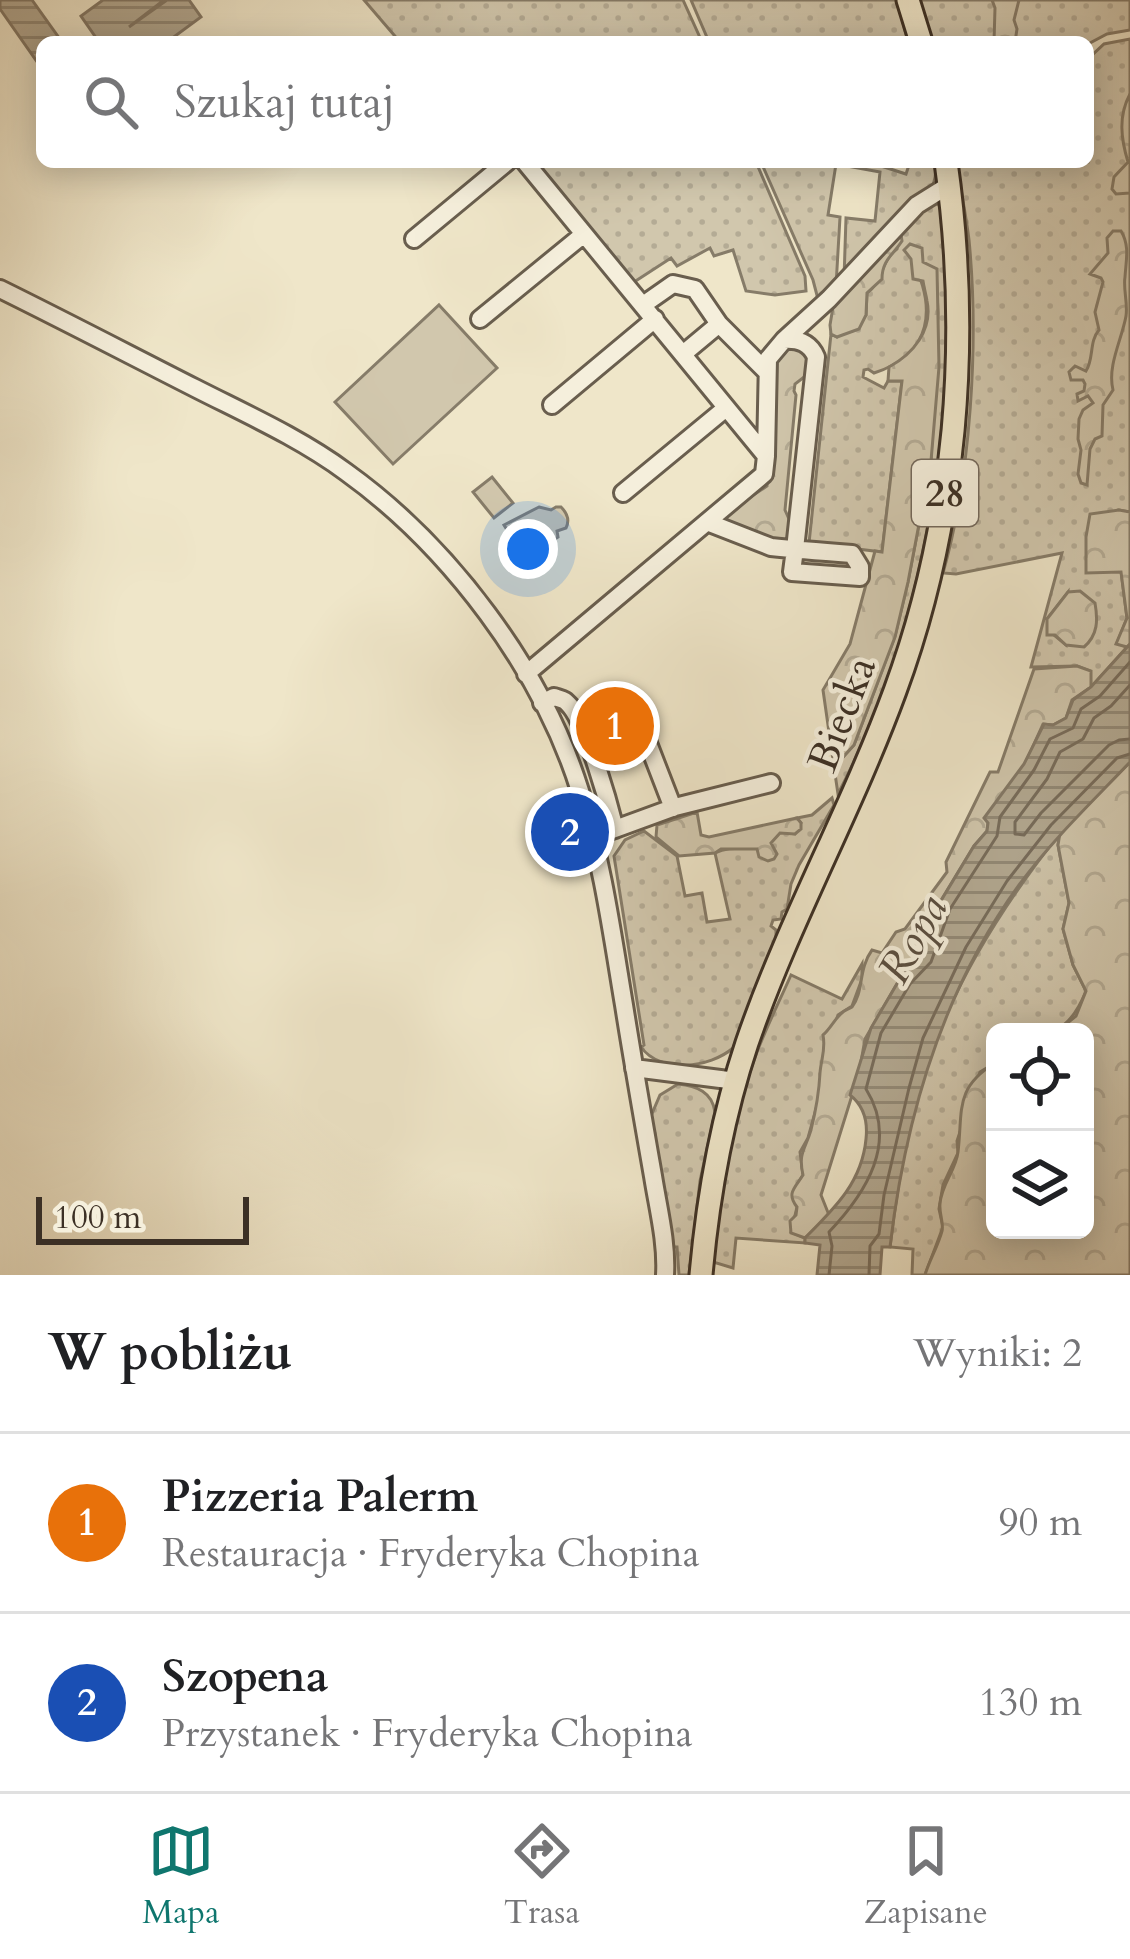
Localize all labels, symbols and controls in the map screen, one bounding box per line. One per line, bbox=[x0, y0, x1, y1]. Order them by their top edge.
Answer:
search box bbox=[36, 36, 1094, 168]
icon: search bbox=[78, 69, 144, 135]
text: Szukaj tutaj bbox=[174, 72, 395, 133]
road number: 28 bbox=[912, 460, 978, 526]
your location bbox=[498, 519, 558, 579]
street label: Biecka bbox=[794, 648, 890, 780]
pin: 1 bbox=[576, 681, 654, 771]
pin: 2 bbox=[531, 787, 609, 877]
water label: Ropa bbox=[864, 883, 962, 995]
map controls bbox=[986, 1023, 1094, 1239]
button: locate bbox=[986, 1023, 1094, 1131]
button: layers bbox=[986, 1131, 1094, 1239]
scale bar bbox=[36, 1191, 249, 1244]
text: 100 m bbox=[54, 1195, 141, 1240]
text: W pobliżu bbox=[48, 1318, 292, 1388]
text: Wyniki: 2 bbox=[913, 1327, 1082, 1380]
text: Pizzeria Palerm bbox=[162, 1466, 478, 1527]
text: 1 bbox=[77, 1496, 97, 1549]
text: 90 m bbox=[999, 1496, 1082, 1549]
text: Restauracja · Fryderyka Chopina bbox=[162, 1527, 700, 1580]
text: Szopena bbox=[162, 1646, 328, 1707]
text: 2 bbox=[77, 1676, 97, 1729]
text: 130 m bbox=[979, 1676, 1082, 1729]
text: Przystanek · Fryderyka Chopina bbox=[162, 1707, 693, 1760]
tab: Mapa bbox=[142, 1818, 219, 1935]
tab: Trasa bbox=[504, 1818, 580, 1935]
tab: Zapisane bbox=[864, 1818, 988, 1935]

